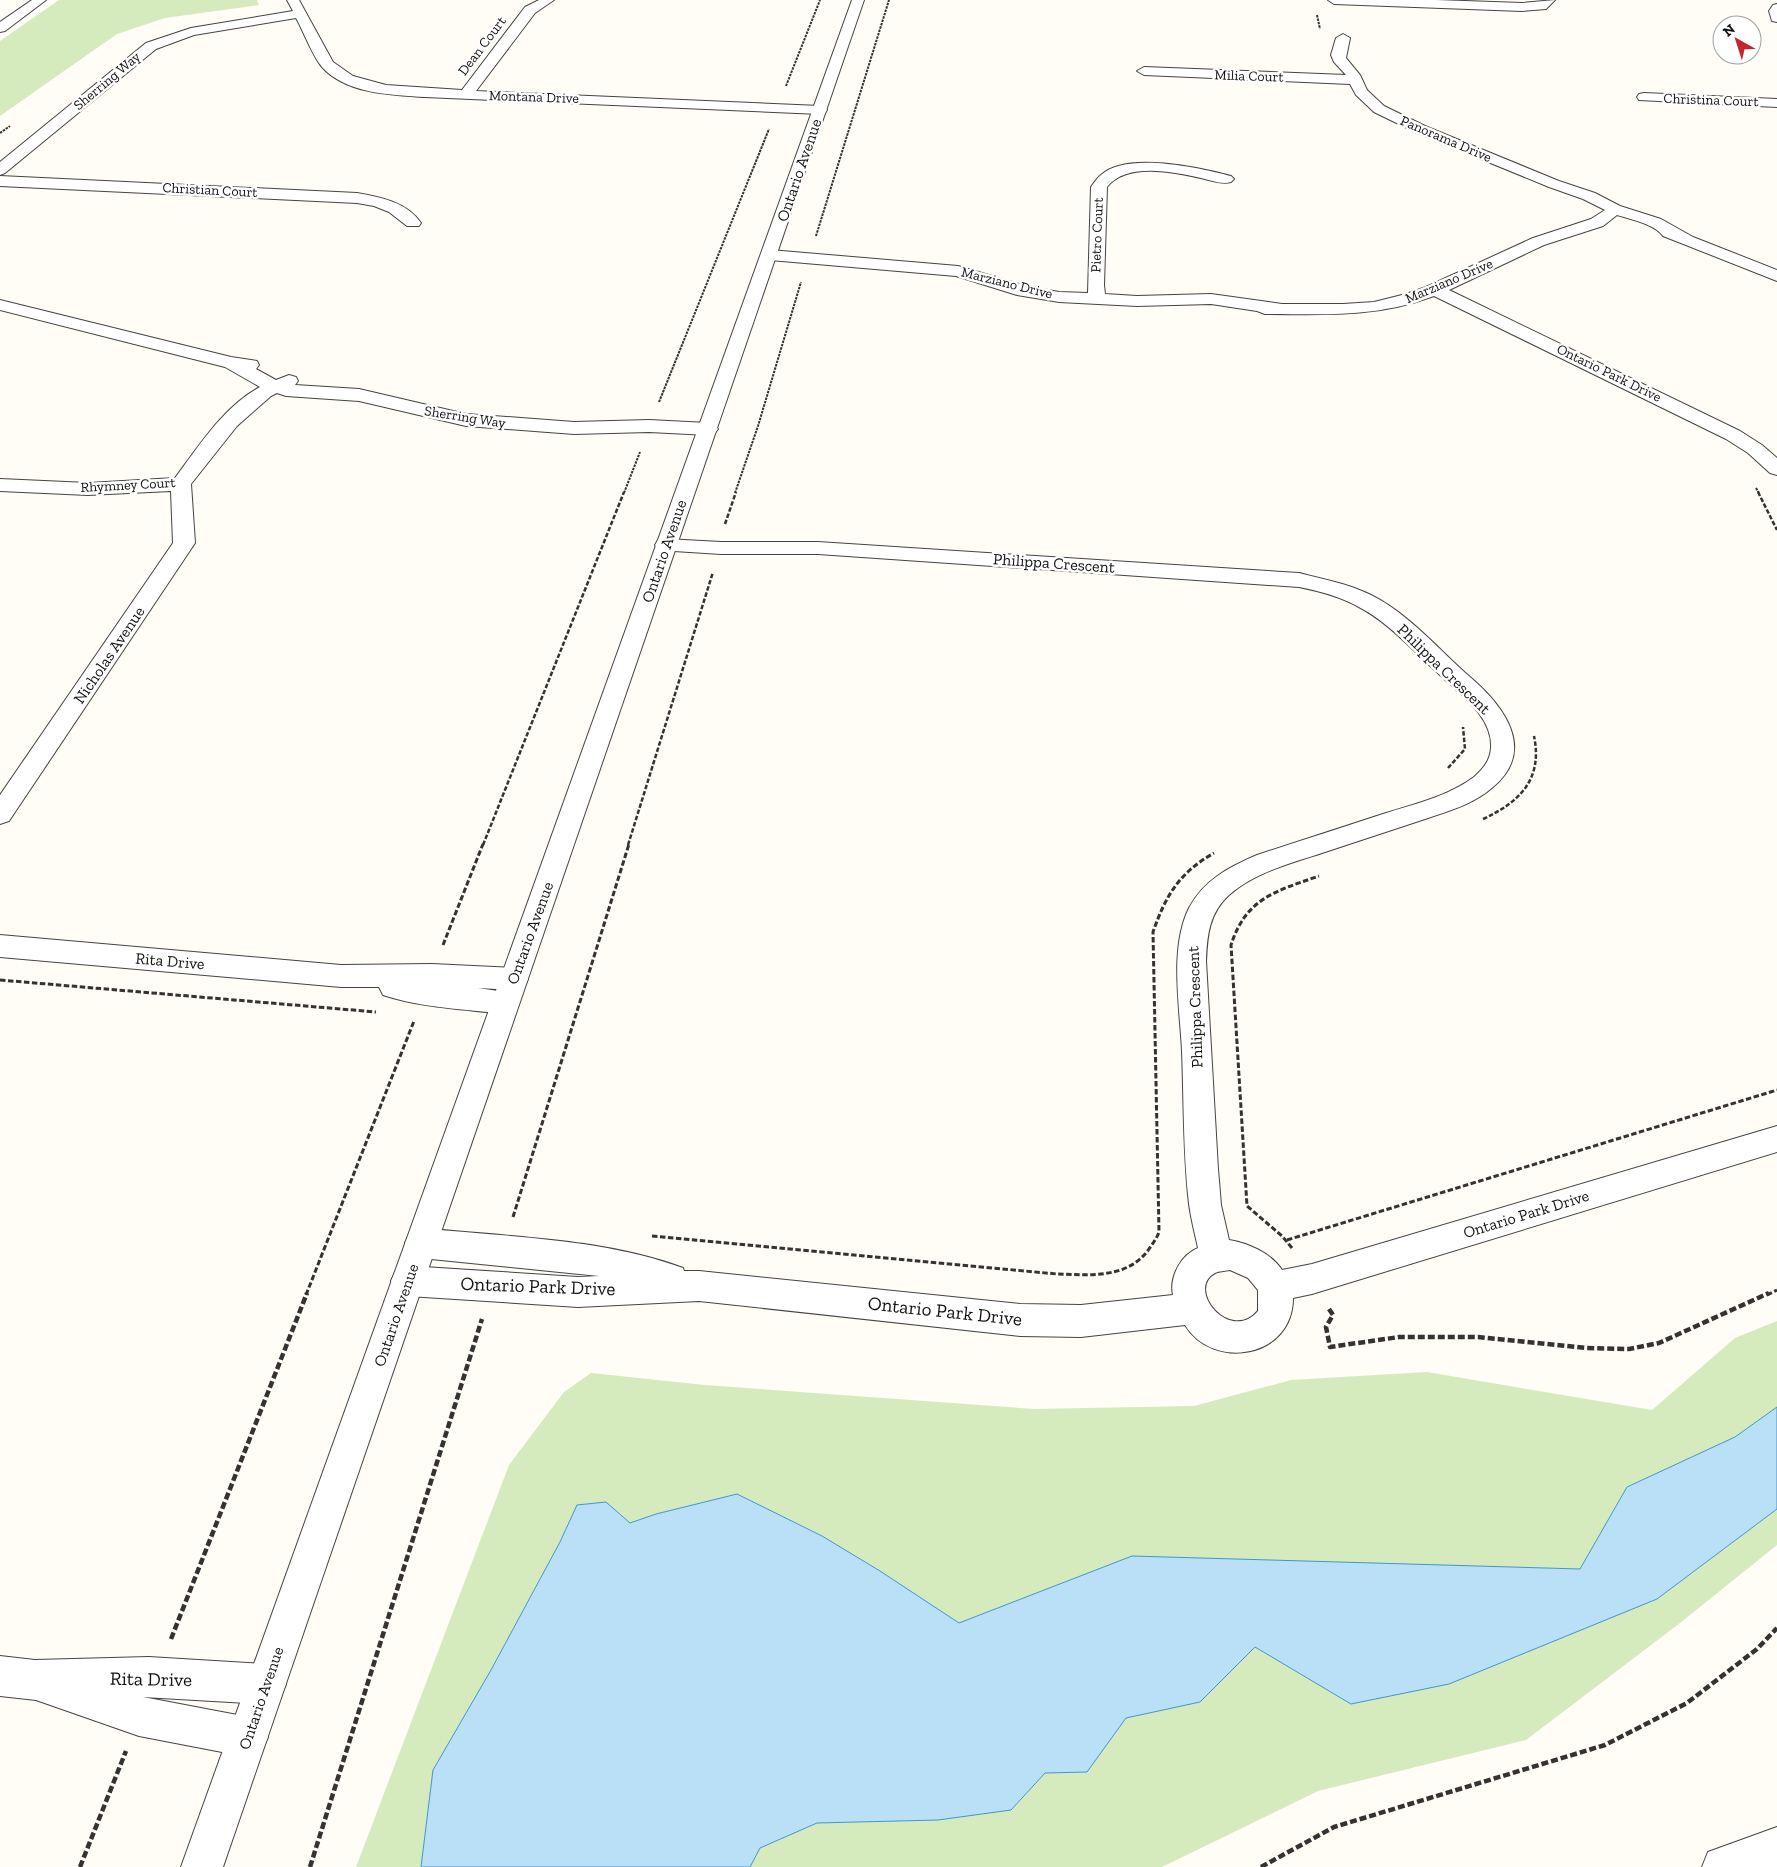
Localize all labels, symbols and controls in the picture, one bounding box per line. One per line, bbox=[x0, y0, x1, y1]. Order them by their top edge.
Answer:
street label: Dean Court bbox=[454, 12, 510, 79]
north arrow bbox=[1712, 15, 1762, 65]
text: N bbox=[1720, 20, 1739, 40]
street label: Sherring Way bbox=[70, 48, 145, 114]
street label: Milia Court bbox=[1214, 66, 1285, 86]
street label: Montana Drive bbox=[489, 87, 580, 107]
street label: Christina Court bbox=[1663, 90, 1760, 110]
street label: Panorama Drive bbox=[1398, 112, 1495, 166]
street label: Ontario Avenue bbox=[772, 116, 826, 224]
street label: Christian Court bbox=[162, 179, 259, 201]
street label: Pietro Court bbox=[1087, 196, 1107, 273]
street label: Marziano Drive bbox=[1403, 255, 1496, 307]
street label: Marziano Drive bbox=[960, 263, 1055, 303]
street label: Ontario Park Drive bbox=[1554, 340, 1664, 406]
street label: Sherring Way bbox=[423, 402, 508, 432]
street label: Rhymney Court bbox=[80, 474, 177, 496]
street label: Ontario Avenue bbox=[637, 497, 691, 605]
street label: Philippa Crescent bbox=[993, 549, 1116, 577]
street label: Nicholas Avenue bbox=[69, 603, 149, 707]
street label: Philippa Crescent bbox=[1394, 620, 1494, 718]
street label: Ontario Avenue bbox=[503, 879, 557, 987]
street label: Philippa Crescent bbox=[1183, 946, 1207, 1068]
street label: Rita Drive bbox=[135, 949, 205, 973]
street label: Ontario Park Drive bbox=[1461, 1186, 1591, 1242]
street label: Ontario Avenue bbox=[369, 1261, 423, 1369]
street label: Ontario Park Drive bbox=[460, 1272, 616, 1300]
street label: Ontario Park Drive bbox=[867, 1291, 1023, 1331]
street label: Ontario Avenue bbox=[234, 1644, 288, 1752]
street label: Rita Drive bbox=[110, 1667, 192, 1691]

